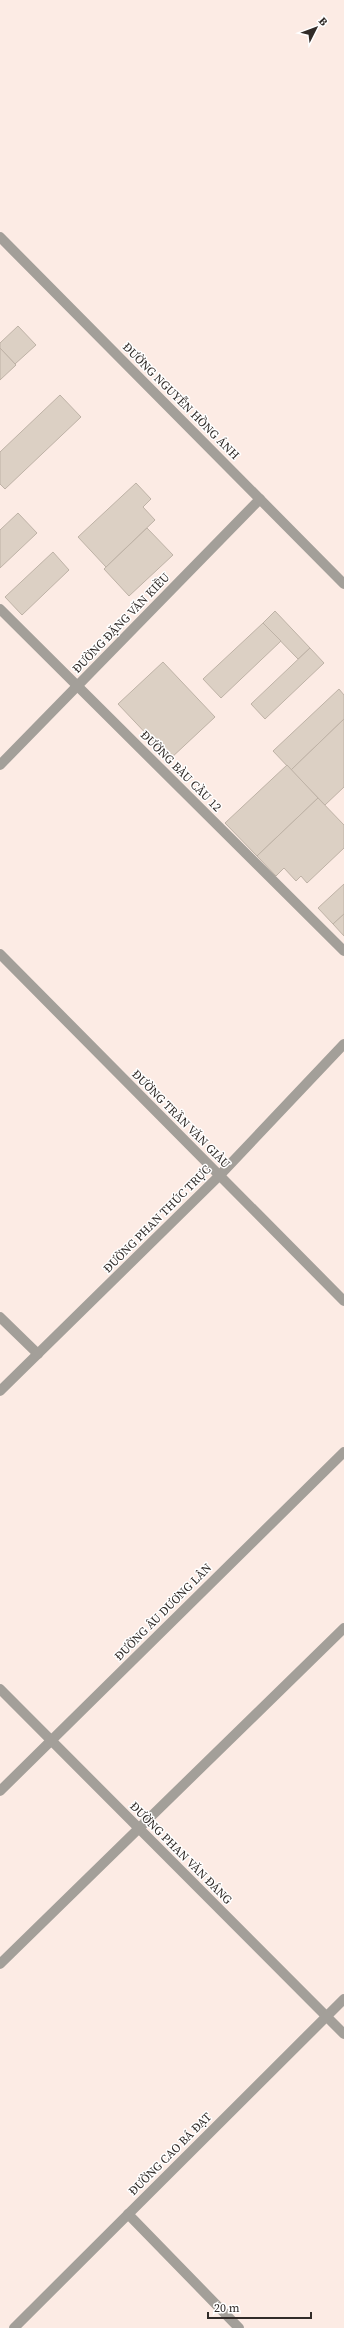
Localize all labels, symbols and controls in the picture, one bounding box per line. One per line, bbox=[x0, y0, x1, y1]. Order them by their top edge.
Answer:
north arrow bbox=[296, 8, 336, 48]
text: B bbox=[315, 14, 331, 29]
street label: ĐƯỜNG NGUYỄN HỒNG ÁNH bbox=[119, 339, 243, 463]
street label: ĐƯỜNG ĐẶNG VĂN KIỀU bbox=[69, 569, 173, 677]
street label: ĐƯỜNG BÀU CẦU 12 bbox=[137, 727, 225, 815]
street label: ĐƯỜNG TRẦN VĂN GIÀU bbox=[128, 1066, 234, 1172]
street label: ĐƯỜNG PHAN THÚC TRỰC bbox=[100, 1161, 215, 1276]
street label: ĐƯỜNG ÂU DƯƠNG LÂN bbox=[111, 1560, 215, 1664]
street label: ĐƯỜNG PHAN VĂN ĐÁNG bbox=[126, 1798, 236, 1908]
street label: ĐƯỜNG CAO BÁ ĐẠT bbox=[125, 2109, 215, 2199]
scale bar bbox=[208, 2294, 311, 2320]
text: 20 m bbox=[214, 2300, 240, 2316]

